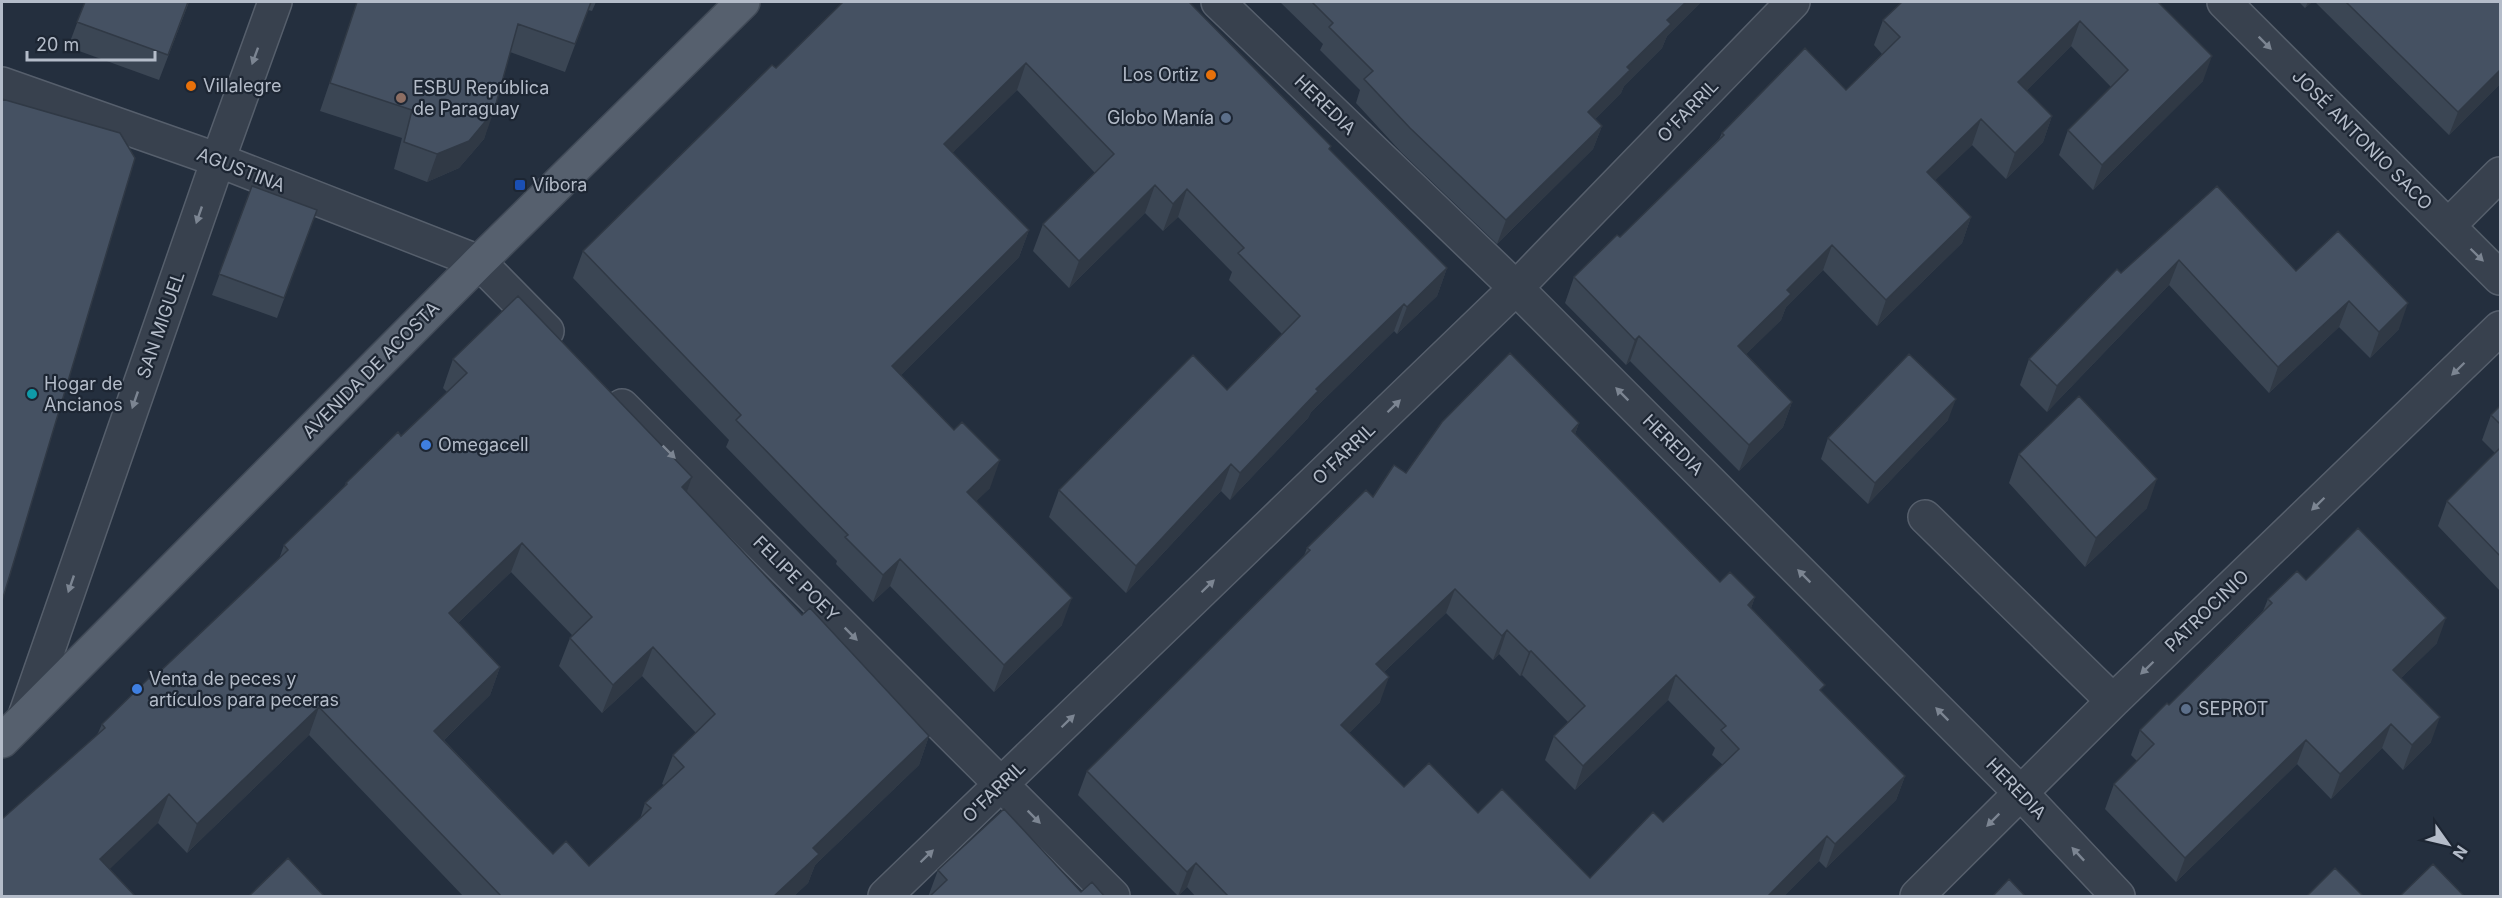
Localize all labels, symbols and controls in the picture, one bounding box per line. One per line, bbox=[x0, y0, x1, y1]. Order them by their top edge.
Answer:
scale bar bbox=[27, 24, 154, 62]
text: 20 m bbox=[36, 34, 79, 55]
one-way arrow bbox=[2258, 36, 2272, 50]
one-way arrow bbox=[250, 48, 260, 66]
place label: Los Ortiz bbox=[1122, 64, 1199, 85]
street label: JOSÉ ANTONIO SACO bbox=[2288, 64, 2438, 214]
marker: Los Ortiz bbox=[1204, 68, 1218, 82]
street label: HEREDIA bbox=[1290, 70, 1360, 139]
place label: Villalegre bbox=[203, 75, 281, 96]
street label: O'FARRIL bbox=[1653, 75, 1723, 146]
place label: ESBU República de Paraguay bbox=[413, 77, 549, 119]
marker: Villalegre bbox=[184, 79, 198, 93]
marker: ESBU República de Paraguay bbox=[394, 91, 408, 105]
place label: Globo Manía bbox=[1107, 107, 1214, 128]
marker: Globo Manía bbox=[1219, 111, 1233, 125]
street label: AGUSTINA bbox=[194, 143, 288, 196]
place label: Víbora bbox=[532, 174, 587, 195]
marker: Víbora bbox=[513, 178, 527, 192]
one-way arrow bbox=[193, 206, 203, 224]
one-way arrow bbox=[2470, 248, 2485, 262]
street label: SAN MIGUEL bbox=[132, 269, 189, 381]
street label: AVENIDA DE ACOSTA bbox=[298, 297, 443, 442]
one-way arrow bbox=[2452, 361, 2466, 375]
place label: Hogar de Ancianos bbox=[44, 373, 123, 415]
one-way arrow bbox=[1615, 386, 1629, 401]
marker: Hogar de Ancianos bbox=[25, 387, 39, 401]
one-way arrow bbox=[130, 391, 139, 409]
one-way arrow bbox=[1386, 400, 1400, 414]
street label: HEREDIA bbox=[1639, 410, 1708, 479]
street label: O'FARRIL bbox=[1308, 419, 1379, 489]
place label: Omegacell bbox=[438, 434, 529, 455]
marker: Omegacell bbox=[419, 438, 433, 452]
one-way arrow bbox=[661, 445, 675, 459]
one-way arrow bbox=[2310, 497, 2325, 511]
street label: FELIPE POEY bbox=[749, 532, 843, 626]
street label: PATROCINIO bbox=[2160, 566, 2253, 656]
one-way arrow bbox=[1798, 570, 1812, 584]
one-way arrow bbox=[66, 575, 76, 593]
one-way arrow bbox=[1201, 579, 1215, 593]
one-way arrow bbox=[844, 627, 858, 641]
one-way arrow bbox=[2141, 661, 2155, 675]
place label: Venta de peces y artículos para peceras bbox=[149, 668, 339, 710]
marker: Venta de peces y artículos para peceras bbox=[130, 682, 144, 696]
place label: SEPROT bbox=[2198, 698, 2268, 719]
marker: SEPROT bbox=[2179, 702, 2193, 716]
one-way arrow bbox=[1936, 708, 1950, 722]
one-way arrow bbox=[1060, 714, 1075, 728]
street label: HEREDIA bbox=[1982, 754, 2051, 824]
street label: O'FARRIL bbox=[958, 757, 1029, 827]
one-way arrow bbox=[1026, 809, 1040, 823]
one-way arrow bbox=[1987, 812, 2001, 826]
north arrow bbox=[2418, 814, 2478, 874]
text: N bbox=[2449, 842, 2472, 863]
one-way arrow bbox=[2072, 847, 2085, 862]
one-way arrow bbox=[920, 849, 935, 863]

